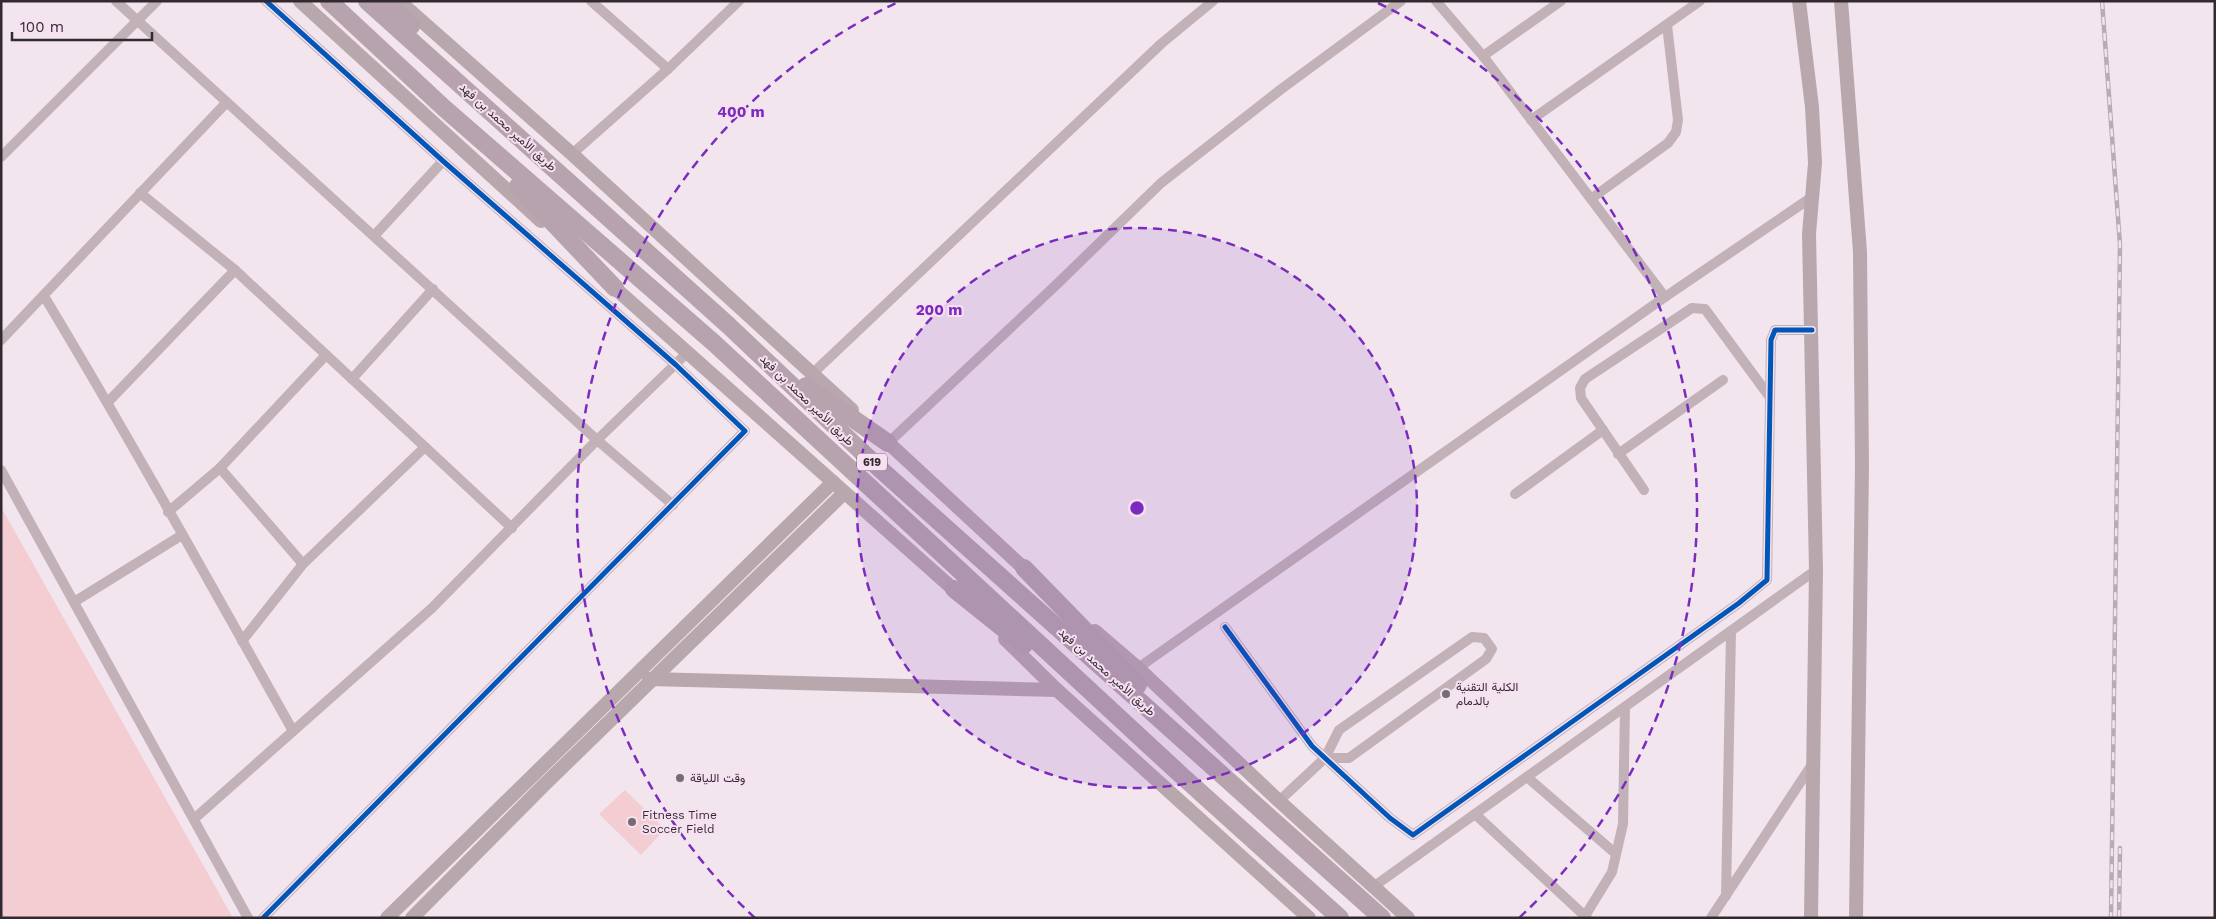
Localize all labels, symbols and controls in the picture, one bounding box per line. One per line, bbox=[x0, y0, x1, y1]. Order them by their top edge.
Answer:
scale bar bbox=[12, 10, 152, 42]
text: 100 m bbox=[20, 18, 64, 36]
street label: طريق الأمير محمد بن فهد bbox=[456, 80, 559, 175]
text: 400 m bbox=[717, 103, 765, 121]
text: 200 m bbox=[916, 301, 962, 319]
street label: طريق الأمير محمد بن فهد bbox=[756, 352, 857, 449]
road number: 619 bbox=[857, 454, 887, 471]
centre of rings bbox=[1128, 499, 1146, 517]
street label: طريق الأمير محمد بن فهد bbox=[1055, 625, 1158, 720]
place label: الكلية التقنية بالدمام bbox=[1456, 680, 1518, 709]
marker: الكلية التقنية بالدمام bbox=[1440, 688, 1452, 700]
place label: وقت اللياقة bbox=[690, 771, 745, 786]
marker: وقت اللياقة bbox=[674, 772, 686, 784]
place label: Fitness Time Soccer Field bbox=[642, 808, 717, 836]
marker: Fitness Time Soccer Field bbox=[626, 816, 638, 828]

